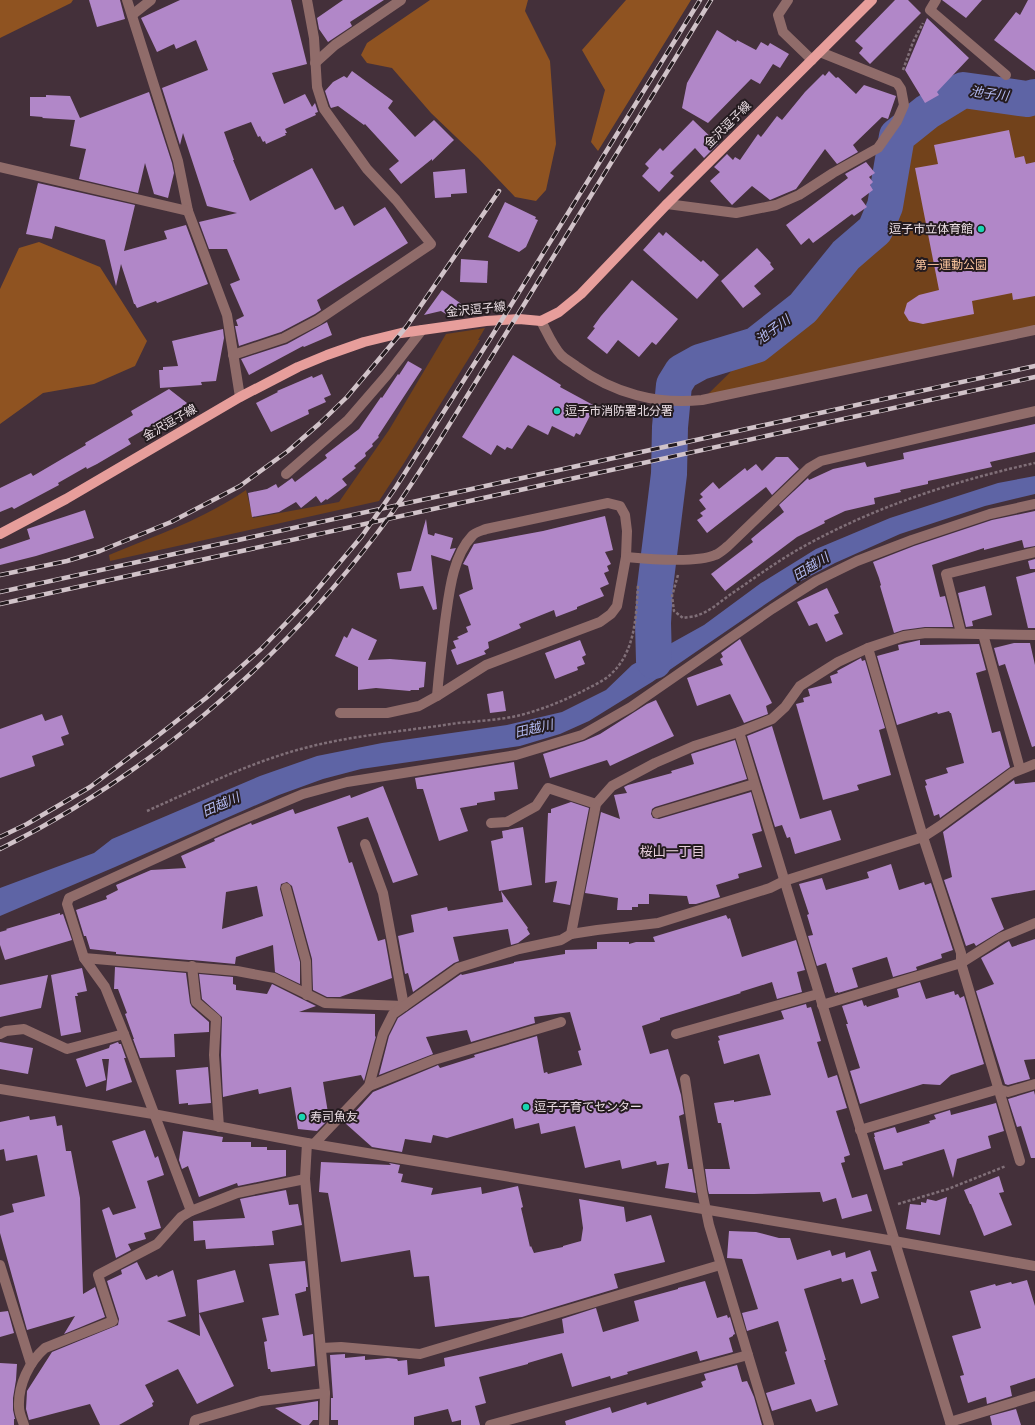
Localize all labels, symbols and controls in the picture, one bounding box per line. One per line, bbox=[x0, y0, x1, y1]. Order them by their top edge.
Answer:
water label: 池子川 bbox=[969, 83, 1011, 105]
street label: 金沢逗子線 bbox=[701, 98, 755, 152]
place label: 逗子市立体育館 bbox=[889, 222, 973, 237]
marker: 逗子市立体育館 bbox=[976, 224, 986, 234]
park label: 第一運動公園 bbox=[915, 258, 987, 273]
street label: 金沢逗子線 bbox=[445, 299, 507, 321]
water label: 池子川 bbox=[753, 311, 795, 348]
street label: 金沢逗子線 bbox=[140, 402, 200, 444]
place label: 逗子市消防署北分署 bbox=[565, 404, 673, 419]
marker: 逗子市消防署北分署 bbox=[552, 406, 562, 416]
water label: 田越川 bbox=[790, 549, 833, 584]
water label: 田越川 bbox=[513, 716, 557, 741]
water label: 田越川 bbox=[200, 789, 244, 820]
district label: 桜山一丁目 bbox=[639, 844, 705, 860]
place label: 逗子子育てセンター bbox=[534, 1100, 642, 1115]
marker: 逗子子育てセンター bbox=[521, 1102, 531, 1112]
place label: 寿司魚友 bbox=[310, 1110, 358, 1125]
marker: 寿司魚友 bbox=[297, 1112, 307, 1122]

